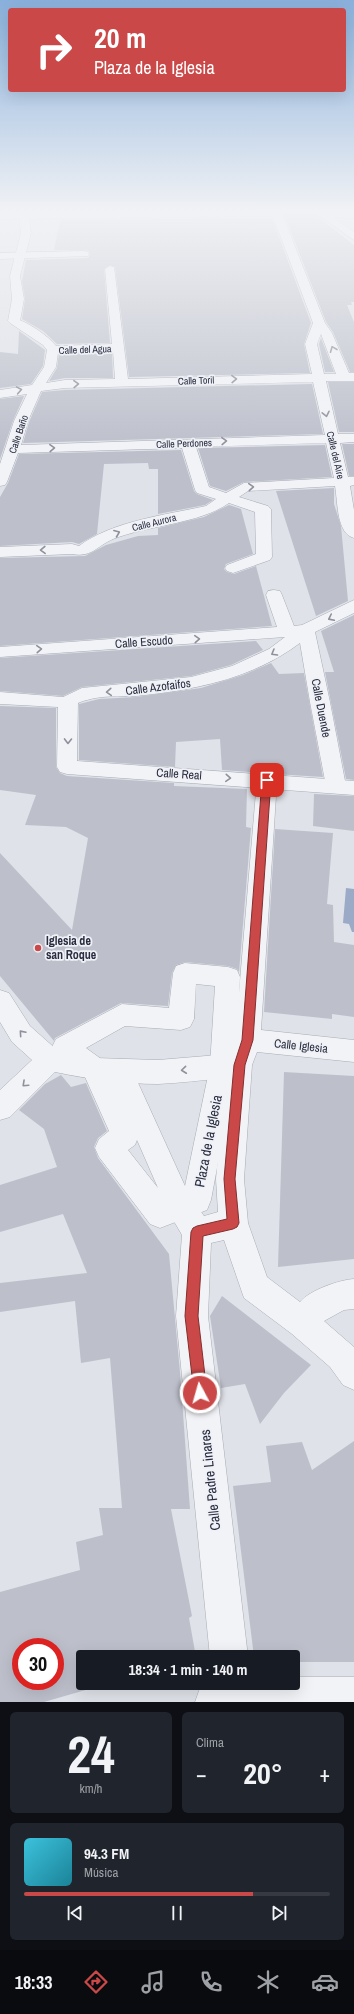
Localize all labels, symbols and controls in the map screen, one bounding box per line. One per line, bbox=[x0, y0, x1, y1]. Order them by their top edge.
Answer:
text: 20 m bbox=[94, 19, 146, 57]
icon: right bbox=[28, 24, 80, 76]
text: Plaza de la Iglesia bbox=[94, 55, 215, 80]
street label: Calle del Agua bbox=[58, 342, 112, 357]
one-way arrow bbox=[329, 346, 337, 353]
street label: Calle Toril bbox=[178, 373, 215, 388]
one-way arrow bbox=[231, 374, 237, 383]
one-way arrow bbox=[73, 379, 79, 388]
one-way arrow bbox=[16, 387, 22, 395]
one-way arrow bbox=[322, 411, 330, 418]
street label: Calle Baño bbox=[6, 413, 31, 455]
street label: Calle del Aire bbox=[324, 430, 347, 481]
street label: Calle Perdones bbox=[156, 436, 212, 451]
one-way arrow bbox=[221, 437, 227, 445]
one-way arrow bbox=[49, 443, 55, 452]
one-way arrow bbox=[248, 482, 254, 491]
street label: Calle Aurora bbox=[131, 511, 178, 534]
one-way arrow bbox=[113, 529, 120, 537]
one-way arrow bbox=[40, 546, 46, 554]
one-way arrow bbox=[327, 613, 335, 621]
street label: Calle Escudo bbox=[115, 632, 173, 652]
one-way arrow bbox=[194, 634, 200, 643]
one-way arrow bbox=[36, 645, 42, 654]
one-way arrow bbox=[271, 648, 278, 655]
street label: Calle Azofaifos bbox=[124, 675, 192, 699]
street label: Calle Duende bbox=[307, 677, 335, 739]
one-way arrow bbox=[106, 688, 112, 697]
one-way arrow bbox=[64, 738, 72, 744]
pin bbox=[250, 763, 284, 797]
street label: Calle Real bbox=[156, 764, 202, 784]
icon: arrive bbox=[256, 769, 278, 791]
one-way arrow bbox=[225, 773, 231, 782]
place label: Iglesia de san Roque bbox=[46, 933, 97, 963]
marker: Iglesia de san Roque bbox=[33, 943, 43, 953]
one-way arrow bbox=[20, 1031, 27, 1038]
street label: Calle Iglesia bbox=[273, 1035, 329, 1057]
one-way arrow bbox=[181, 1065, 187, 1074]
one-way arrow bbox=[22, 1079, 30, 1087]
street label: Plaza de la Iglesia bbox=[190, 1093, 226, 1189]
position arrow bbox=[179, 1372, 221, 1414]
street label: Calle Padre Linares bbox=[196, 1428, 224, 1531]
speed limit sign: 30 bbox=[12, 1638, 64, 1690]
text: 18:34 · 1 min · 140 m bbox=[129, 1659, 247, 1680]
text: 24 bbox=[67, 1719, 115, 1789]
text: Clima bbox=[196, 1734, 224, 1751]
text: 20° bbox=[243, 1753, 283, 1793]
text: − bbox=[196, 1759, 207, 1789]
text: + bbox=[319, 1759, 330, 1789]
text: km/h bbox=[79, 1780, 103, 1797]
text: 94.3 FM bbox=[84, 1843, 129, 1864]
text: Música bbox=[84, 1864, 118, 1881]
icon: previous bbox=[64, 1902, 86, 1924]
icon: pause bbox=[166, 1902, 188, 1924]
icon: next bbox=[268, 1902, 290, 1924]
icon: directions bbox=[82, 1968, 110, 1996]
icon: music bbox=[139, 1968, 167, 1996]
icon: phone bbox=[197, 1968, 225, 1996]
icon: climate bbox=[254, 1968, 282, 1996]
icon: car bbox=[311, 1968, 339, 1996]
text: 18:33 bbox=[15, 1970, 52, 1995]

